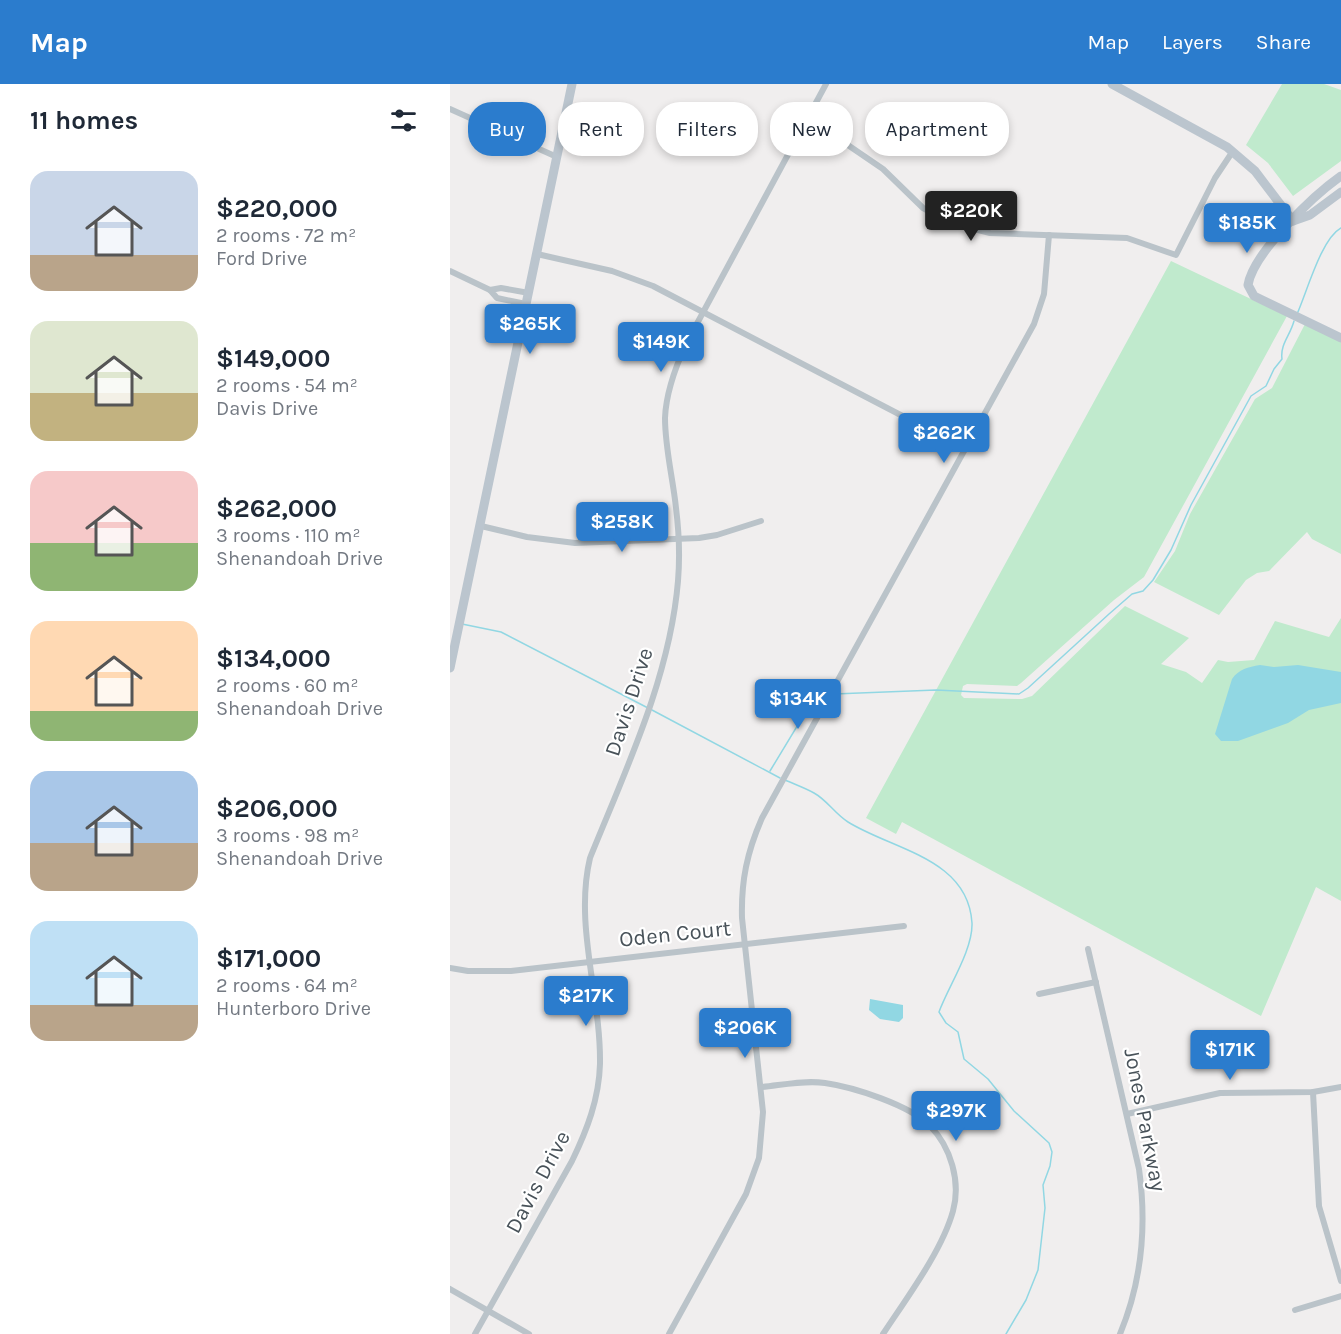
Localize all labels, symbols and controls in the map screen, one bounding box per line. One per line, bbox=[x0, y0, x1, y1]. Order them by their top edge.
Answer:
text: Map bbox=[30, 26, 88, 59]
text: Map bbox=[1087, 30, 1129, 54]
text: Layers bbox=[1162, 30, 1223, 54]
text: Share bbox=[1256, 30, 1311, 54]
chip: Buy bbox=[468, 102, 546, 156]
chip: Rent bbox=[558, 102, 644, 156]
chip: Filters bbox=[656, 102, 758, 156]
chip: New bbox=[770, 102, 853, 156]
chip: Apartment bbox=[865, 102, 1009, 156]
icon: filters bbox=[387, 104, 420, 137]
text: 11 homes bbox=[30, 105, 138, 136]
pin: $220K bbox=[929, 191, 1013, 242]
text: $220,000 bbox=[216, 193, 338, 224]
icon: home bbox=[78, 195, 150, 267]
text: $220K bbox=[939, 199, 1003, 222]
pin: $185K bbox=[1205, 203, 1289, 254]
text: $185K bbox=[1218, 211, 1276, 234]
text: 2 rooms · 72 m² bbox=[216, 224, 356, 247]
text: Ford Drive bbox=[216, 247, 307, 270]
pin: $265K bbox=[488, 304, 572, 355]
text: $265K bbox=[499, 312, 561, 335]
pin: $149K bbox=[619, 322, 703, 373]
text: $149K bbox=[632, 330, 690, 353]
text: $149,000 bbox=[216, 343, 330, 374]
icon: home bbox=[78, 345, 150, 417]
text: 2 rooms · 54 m² bbox=[216, 374, 358, 397]
text: Davis Drive bbox=[216, 397, 318, 420]
pin: $262K bbox=[902, 413, 986, 464]
text: $262K bbox=[912, 421, 976, 444]
text: $262,000 bbox=[216, 493, 337, 524]
icon: home bbox=[78, 495, 150, 567]
pin: $258K bbox=[580, 502, 664, 553]
text: $258K bbox=[590, 510, 654, 533]
text: 3 rooms · 110 m² bbox=[216, 524, 361, 547]
text: Shenandoah Drive bbox=[216, 547, 383, 570]
text: $134,000 bbox=[216, 643, 331, 674]
icon: home bbox=[78, 645, 150, 717]
street label: Davis Drive bbox=[599, 645, 659, 759]
text: 2 rooms · 60 m² bbox=[216, 674, 359, 697]
pin: $134K bbox=[756, 679, 840, 730]
text: $134K bbox=[769, 687, 827, 710]
text: Shenandoah Drive bbox=[216, 697, 383, 720]
text: $206,000 bbox=[216, 793, 338, 824]
icon: home bbox=[78, 795, 150, 867]
text: 3 rooms · 98 m² bbox=[216, 824, 359, 847]
text: Shenandoah Drive bbox=[216, 847, 383, 870]
street label: Oden Court bbox=[618, 915, 732, 953]
text: $171,000 bbox=[216, 943, 321, 974]
icon: home bbox=[78, 945, 150, 1017]
text: 2 rooms · 64 m² bbox=[216, 974, 358, 997]
pin: $217K bbox=[544, 976, 628, 1027]
text: $217K bbox=[558, 984, 614, 1007]
text: Hunterboro Drive bbox=[216, 997, 371, 1020]
pin: $206K bbox=[703, 1008, 787, 1059]
text: $206K bbox=[713, 1016, 777, 1039]
pin: $171K bbox=[1188, 1030, 1272, 1081]
text: $171K bbox=[1204, 1038, 1256, 1061]
street label: Jones Parkway bbox=[1118, 1046, 1172, 1194]
pin: $297K bbox=[914, 1091, 998, 1142]
text: $297K bbox=[925, 1099, 987, 1122]
street label: Davis Drive bbox=[500, 1126, 576, 1238]

